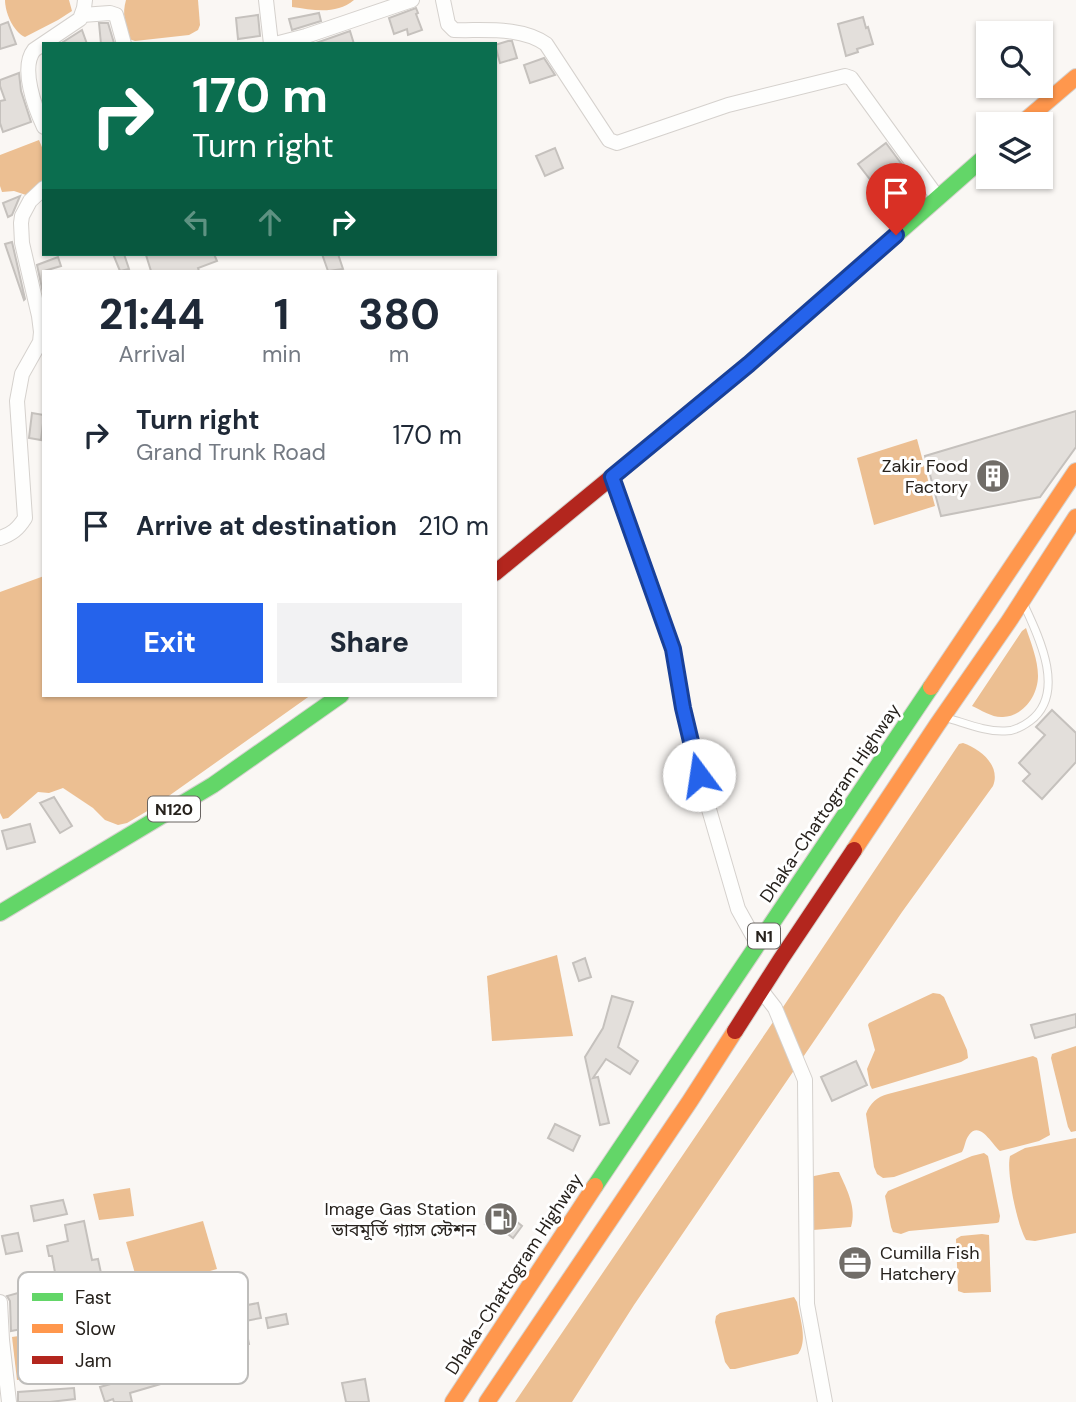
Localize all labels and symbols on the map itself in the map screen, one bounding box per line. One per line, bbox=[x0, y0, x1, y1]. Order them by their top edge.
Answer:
pin bbox=[866, 163, 926, 235]
place label: Zakir Food Factory bbox=[882, 454, 968, 499]
building icon: Zakir Food Factory bbox=[974, 457, 1012, 495]
street label: Dhaka-Chattogram Highway bbox=[754, 699, 906, 907]
position arrow bbox=[662, 738, 736, 812]
road number: N120 bbox=[148, 796, 200, 822]
road number: N1 bbox=[748, 924, 780, 948]
street label: Dhaka-Chattogram Highway bbox=[440, 1169, 588, 1379]
place label: Image Gas Station ভাবমূর্তি গ্যাস স্টেশন bbox=[325, 1197, 477, 1242]
fuel station icon: Image Gas Station ভাবমূর্তি গ্যাস স্টেশন bbox=[482, 1200, 520, 1238]
place label: Cumilla Fish Hatchery bbox=[880, 1241, 980, 1286]
office icon: Cumilla Fish Hatchery bbox=[836, 1244, 874, 1282]
legend bbox=[18, 1272, 248, 1384]
text: Fast bbox=[75, 1285, 111, 1310]
text: Slow bbox=[75, 1316, 116, 1341]
text: Jam bbox=[75, 1348, 112, 1373]

